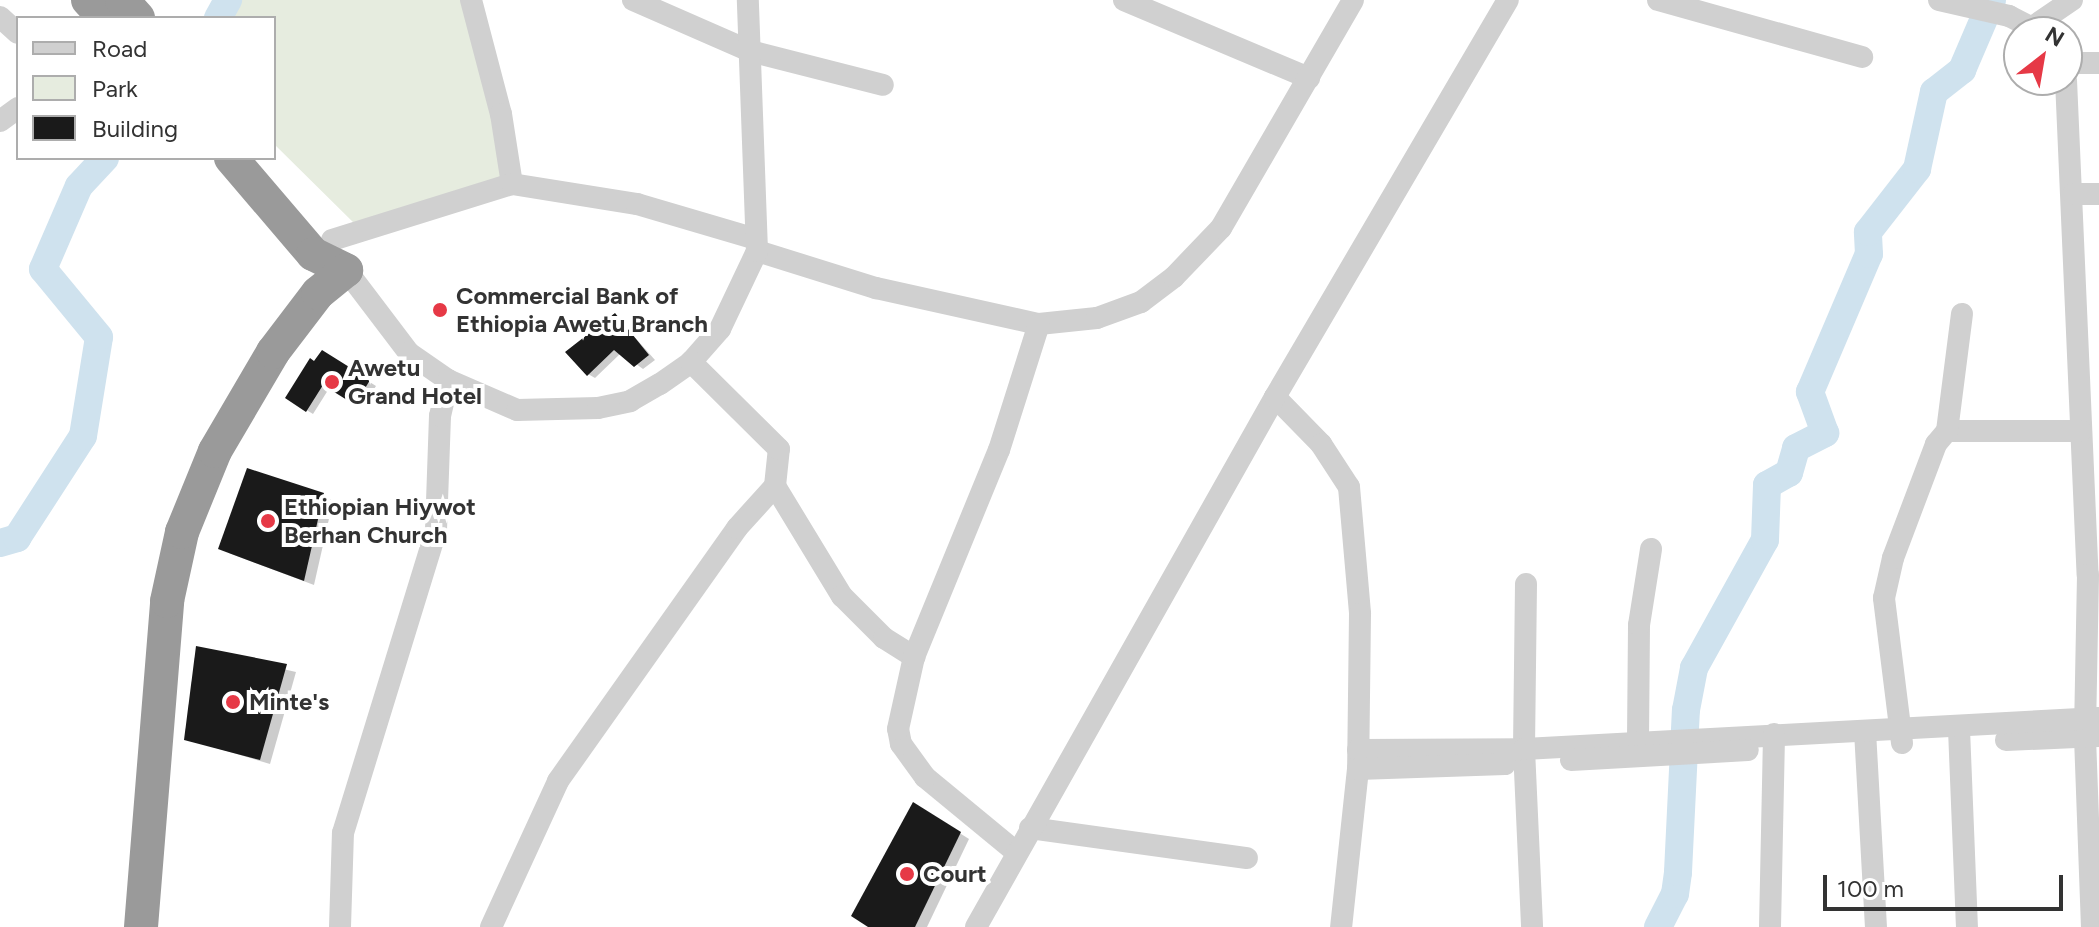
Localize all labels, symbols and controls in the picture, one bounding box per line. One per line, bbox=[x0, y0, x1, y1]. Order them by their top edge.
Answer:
legend bbox=[16, 16, 276, 160]
north arrow bbox=[2003, 16, 2083, 96]
text: N bbox=[2040, 21, 2069, 53]
text: Road bbox=[92, 34, 147, 63]
text: Park bbox=[92, 74, 138, 103]
text: Building bbox=[92, 114, 178, 143]
place label: Commercial Bank of Ethiopia Awetu Branch bbox=[456, 282, 708, 338]
marker: Commercial Bank of Ethiopia Awetu Branch bbox=[431, 301, 449, 319]
place label: Awetu Grand Hotel bbox=[348, 354, 482, 410]
marker: Awetu Grand Hotel bbox=[323, 373, 341, 391]
place label: Ethiopian Hiywot Berhan Church bbox=[284, 493, 476, 549]
marker: Ethiopian Hiywot Berhan Church bbox=[259, 512, 277, 530]
place label: Minte's bbox=[249, 688, 329, 716]
marker: Minte's bbox=[224, 693, 242, 711]
scale bar bbox=[1827, 859, 2067, 909]
place label: Court bbox=[923, 860, 987, 888]
marker: Court bbox=[898, 865, 916, 883]
text: 100 m bbox=[1837, 874, 1904, 903]

